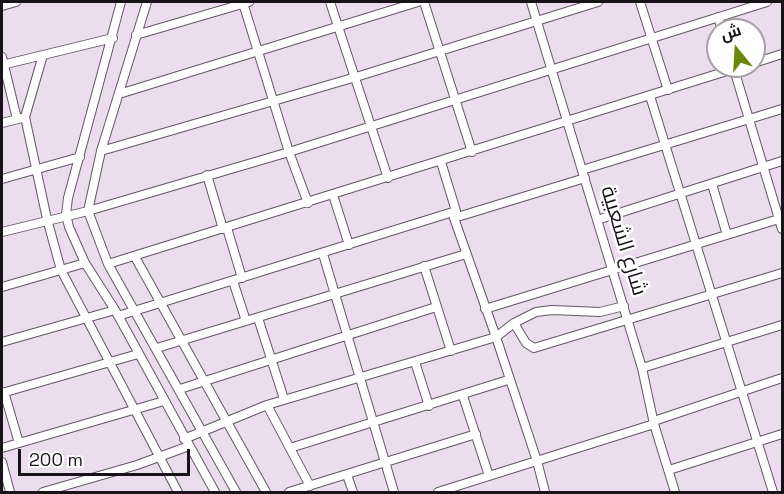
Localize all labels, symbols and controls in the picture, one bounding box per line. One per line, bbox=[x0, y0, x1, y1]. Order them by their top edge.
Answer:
north arrow bbox=[706, 18, 766, 78]
text: ش bbox=[718, 19, 744, 45]
street label: شارع الشعبية bbox=[594, 183, 652, 299]
scale bar bbox=[21, 437, 194, 475]
text: 200 m bbox=[29, 448, 83, 471]

